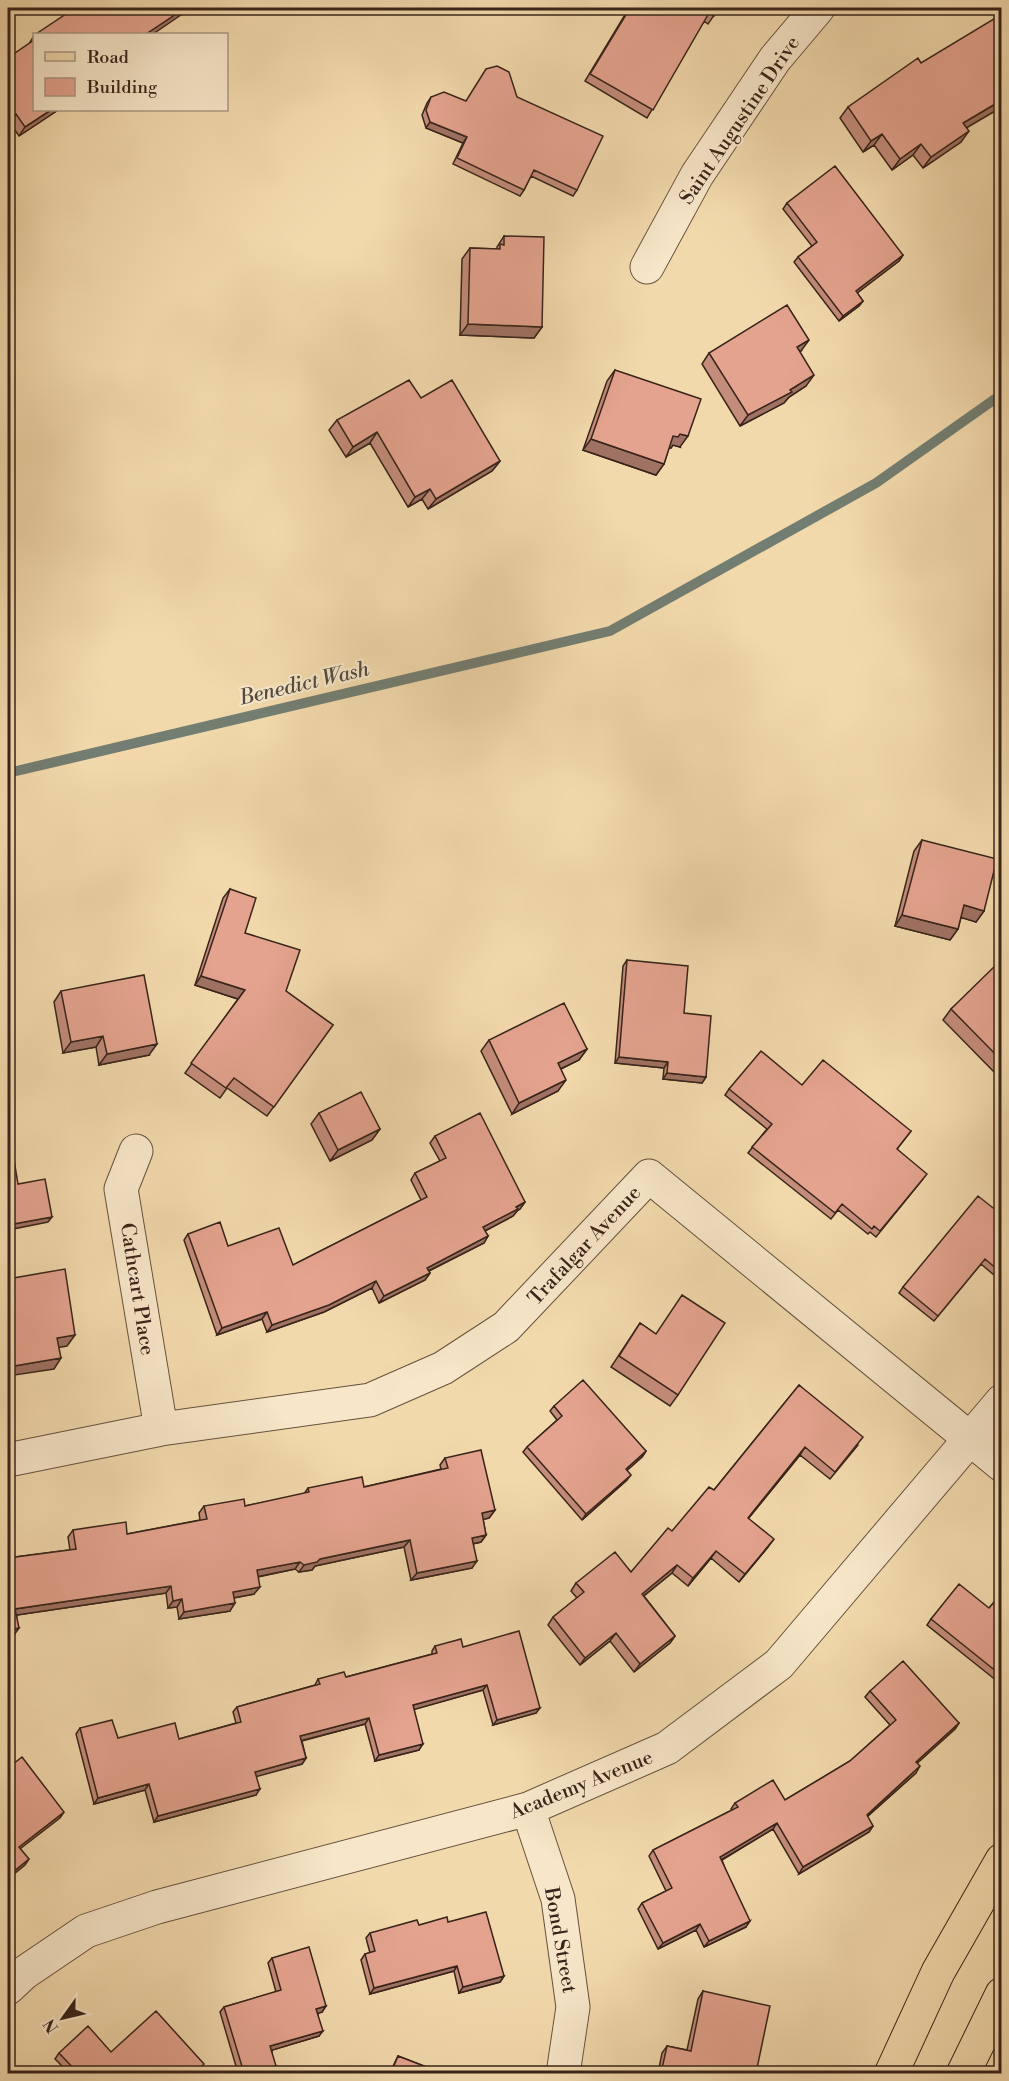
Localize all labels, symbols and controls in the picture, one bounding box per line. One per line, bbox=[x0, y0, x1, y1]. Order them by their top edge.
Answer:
street label: Saint Augustine Drive bbox=[675, 32, 806, 210]
legend bbox=[33, 33, 228, 111]
text: Road bbox=[87, 46, 130, 69]
text: Building bbox=[86, 76, 158, 99]
water label: Benedict Wash bbox=[236, 656, 372, 712]
street label: Trafalgar Avenue bbox=[523, 1181, 647, 1311]
street label: Cathcart Place bbox=[114, 1221, 159, 1357]
street label: Academy Avenue bbox=[506, 1745, 657, 1826]
street label: Bond Street bbox=[538, 1884, 581, 1995]
north arrow bbox=[33, 1988, 93, 2048]
text: N bbox=[39, 2015, 63, 2037]

